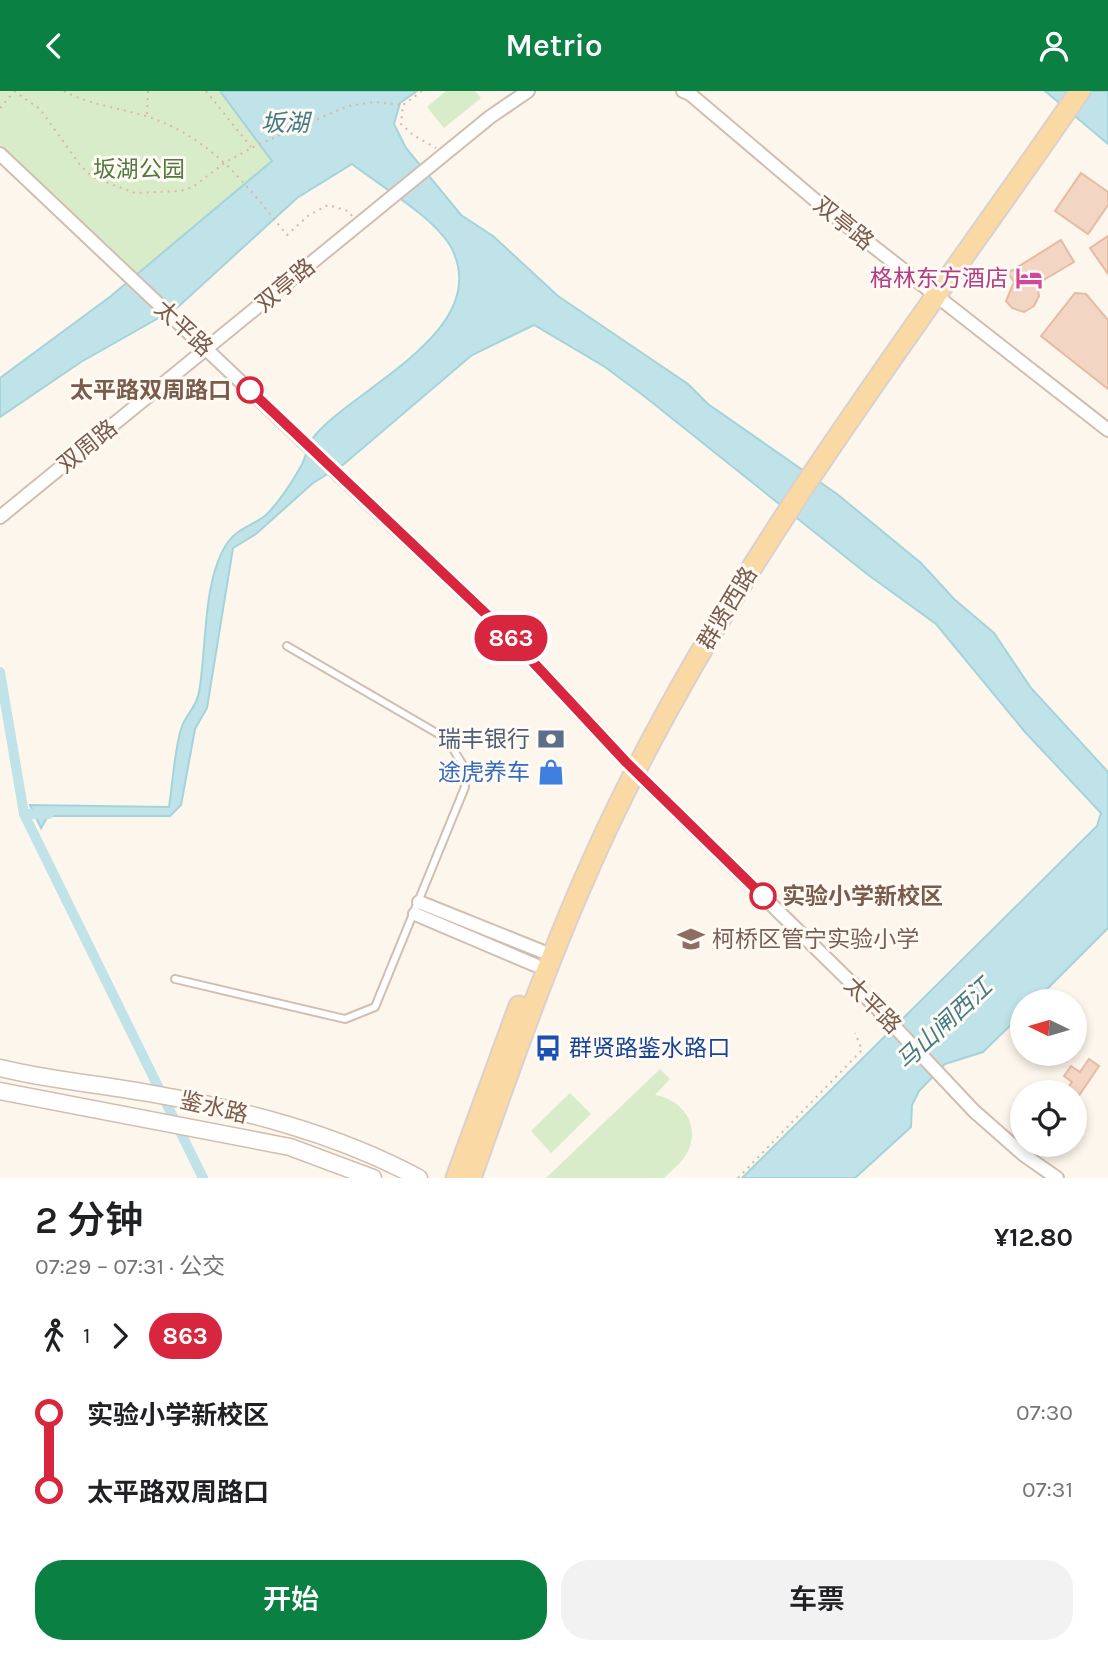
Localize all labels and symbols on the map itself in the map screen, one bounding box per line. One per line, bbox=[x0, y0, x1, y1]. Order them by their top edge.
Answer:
water label: 坂湖 bbox=[261, 109, 313, 137]
park label: 坂湖公园 bbox=[93, 156, 185, 183]
street label: 双亭路 bbox=[808, 191, 879, 256]
street label: 双亭路 bbox=[250, 253, 320, 318]
hotel icon: 格林东方酒店 bbox=[1014, 263, 1044, 293]
place label: 格林东方酒店 bbox=[870, 265, 1008, 292]
street label: 太平路 bbox=[149, 295, 218, 362]
place label: 太平路双周路口 bbox=[70, 377, 231, 404]
marker: 太平路双周路口 bbox=[237, 377, 263, 403]
street label: 双周路 bbox=[52, 414, 123, 479]
street label: 群贤西路 bbox=[692, 562, 763, 655]
line badge: 863 bbox=[471, 615, 551, 661]
bank icon: 瑞丰银行 bbox=[536, 724, 566, 754]
place label: 瑞丰银行 bbox=[438, 726, 530, 753]
shop icon: 途虎养车 bbox=[536, 757, 566, 787]
place label: 途虎养车 bbox=[438, 759, 530, 786]
marker: 实验小学新校区 bbox=[750, 883, 776, 909]
place label: 实验小学新校区 bbox=[782, 883, 943, 910]
school or university icon: 柯桥区管宁实验小学 bbox=[676, 924, 706, 954]
place label: 柯桥区管宁实验小学 bbox=[712, 926, 919, 953]
street label: 太平路 bbox=[839, 971, 907, 1039]
water label: 马山闸西江 bbox=[891, 971, 1000, 1075]
north arrow bbox=[1010, 989, 1087, 1066]
bus stop icon: 群贤路鉴水路口 bbox=[533, 1033, 563, 1063]
place label: 群贤路鉴水路口 bbox=[569, 1035, 730, 1062]
street label: 鉴水路 bbox=[177, 1087, 251, 1128]

